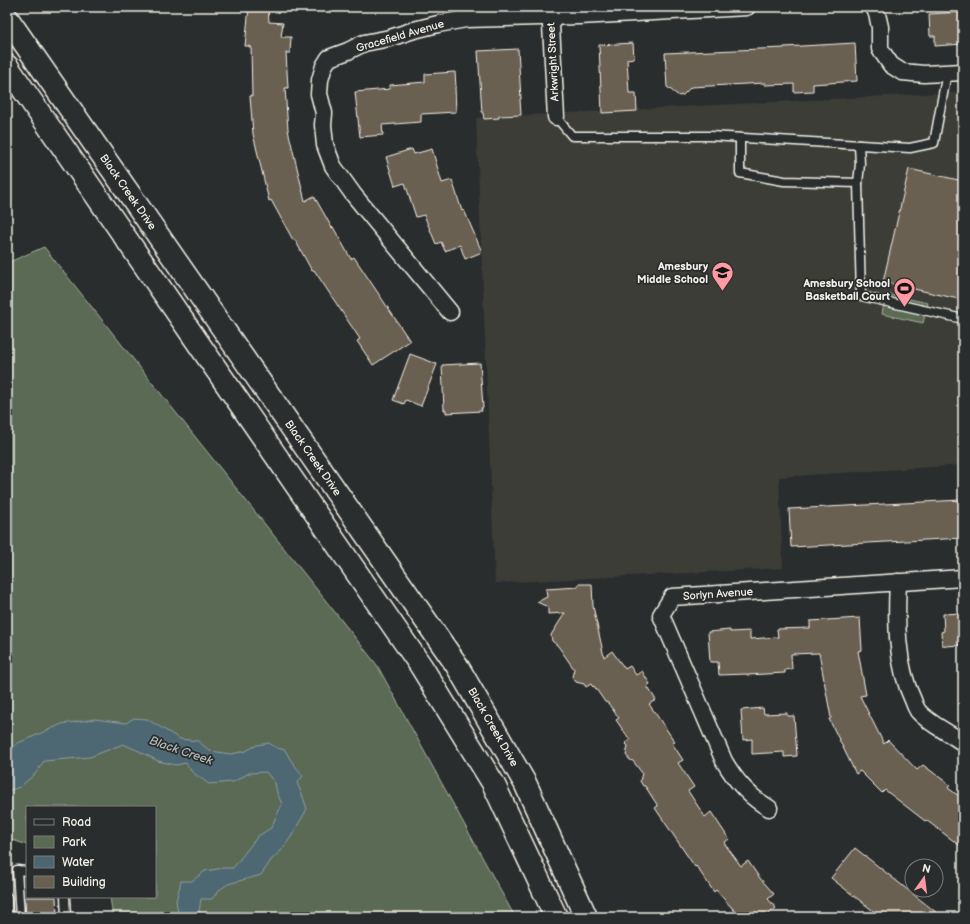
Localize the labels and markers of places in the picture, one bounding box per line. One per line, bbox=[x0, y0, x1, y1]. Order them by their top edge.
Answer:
school or university icon: Amesbury Middle School bbox=[710, 259, 736, 292]
place label: Amesbury Middle School bbox=[637, 260, 708, 286]
sports icon: Amesbury School Basketball Court bbox=[892, 276, 918, 309]
place label: Amesbury School Basketball Court bbox=[802, 277, 890, 303]

